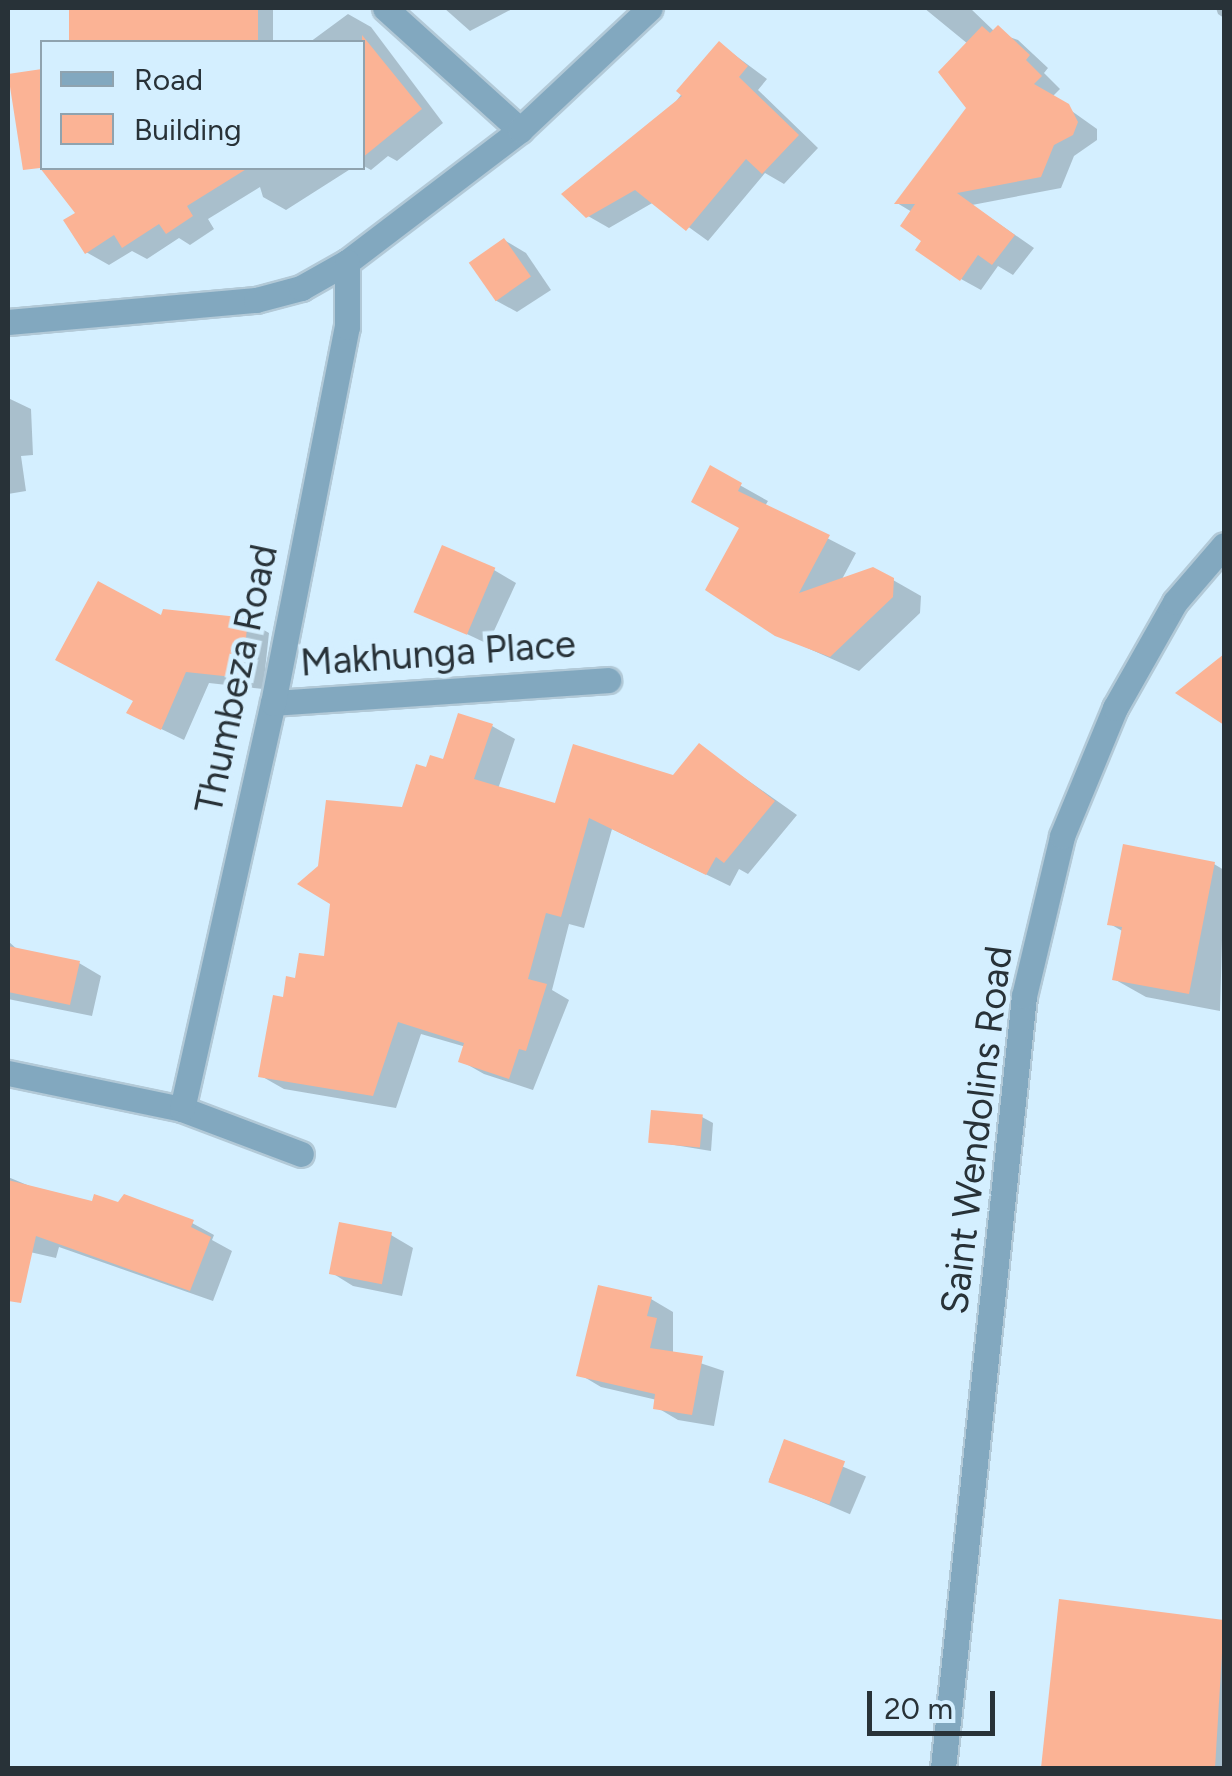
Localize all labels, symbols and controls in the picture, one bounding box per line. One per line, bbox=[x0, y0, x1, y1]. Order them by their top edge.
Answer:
legend bbox=[40, 40, 365, 170]
text: Road bbox=[134, 61, 203, 98]
text: Building bbox=[134, 111, 242, 148]
street label: Thumbeza Road bbox=[186, 540, 288, 818]
street label: Makhunga Place bbox=[299, 622, 577, 686]
street label: Saint Wendolins Road bbox=[932, 943, 1022, 1317]
scale bar bbox=[872, 1671, 1000, 1733]
text: 20 m bbox=[884, 1690, 953, 1727]

